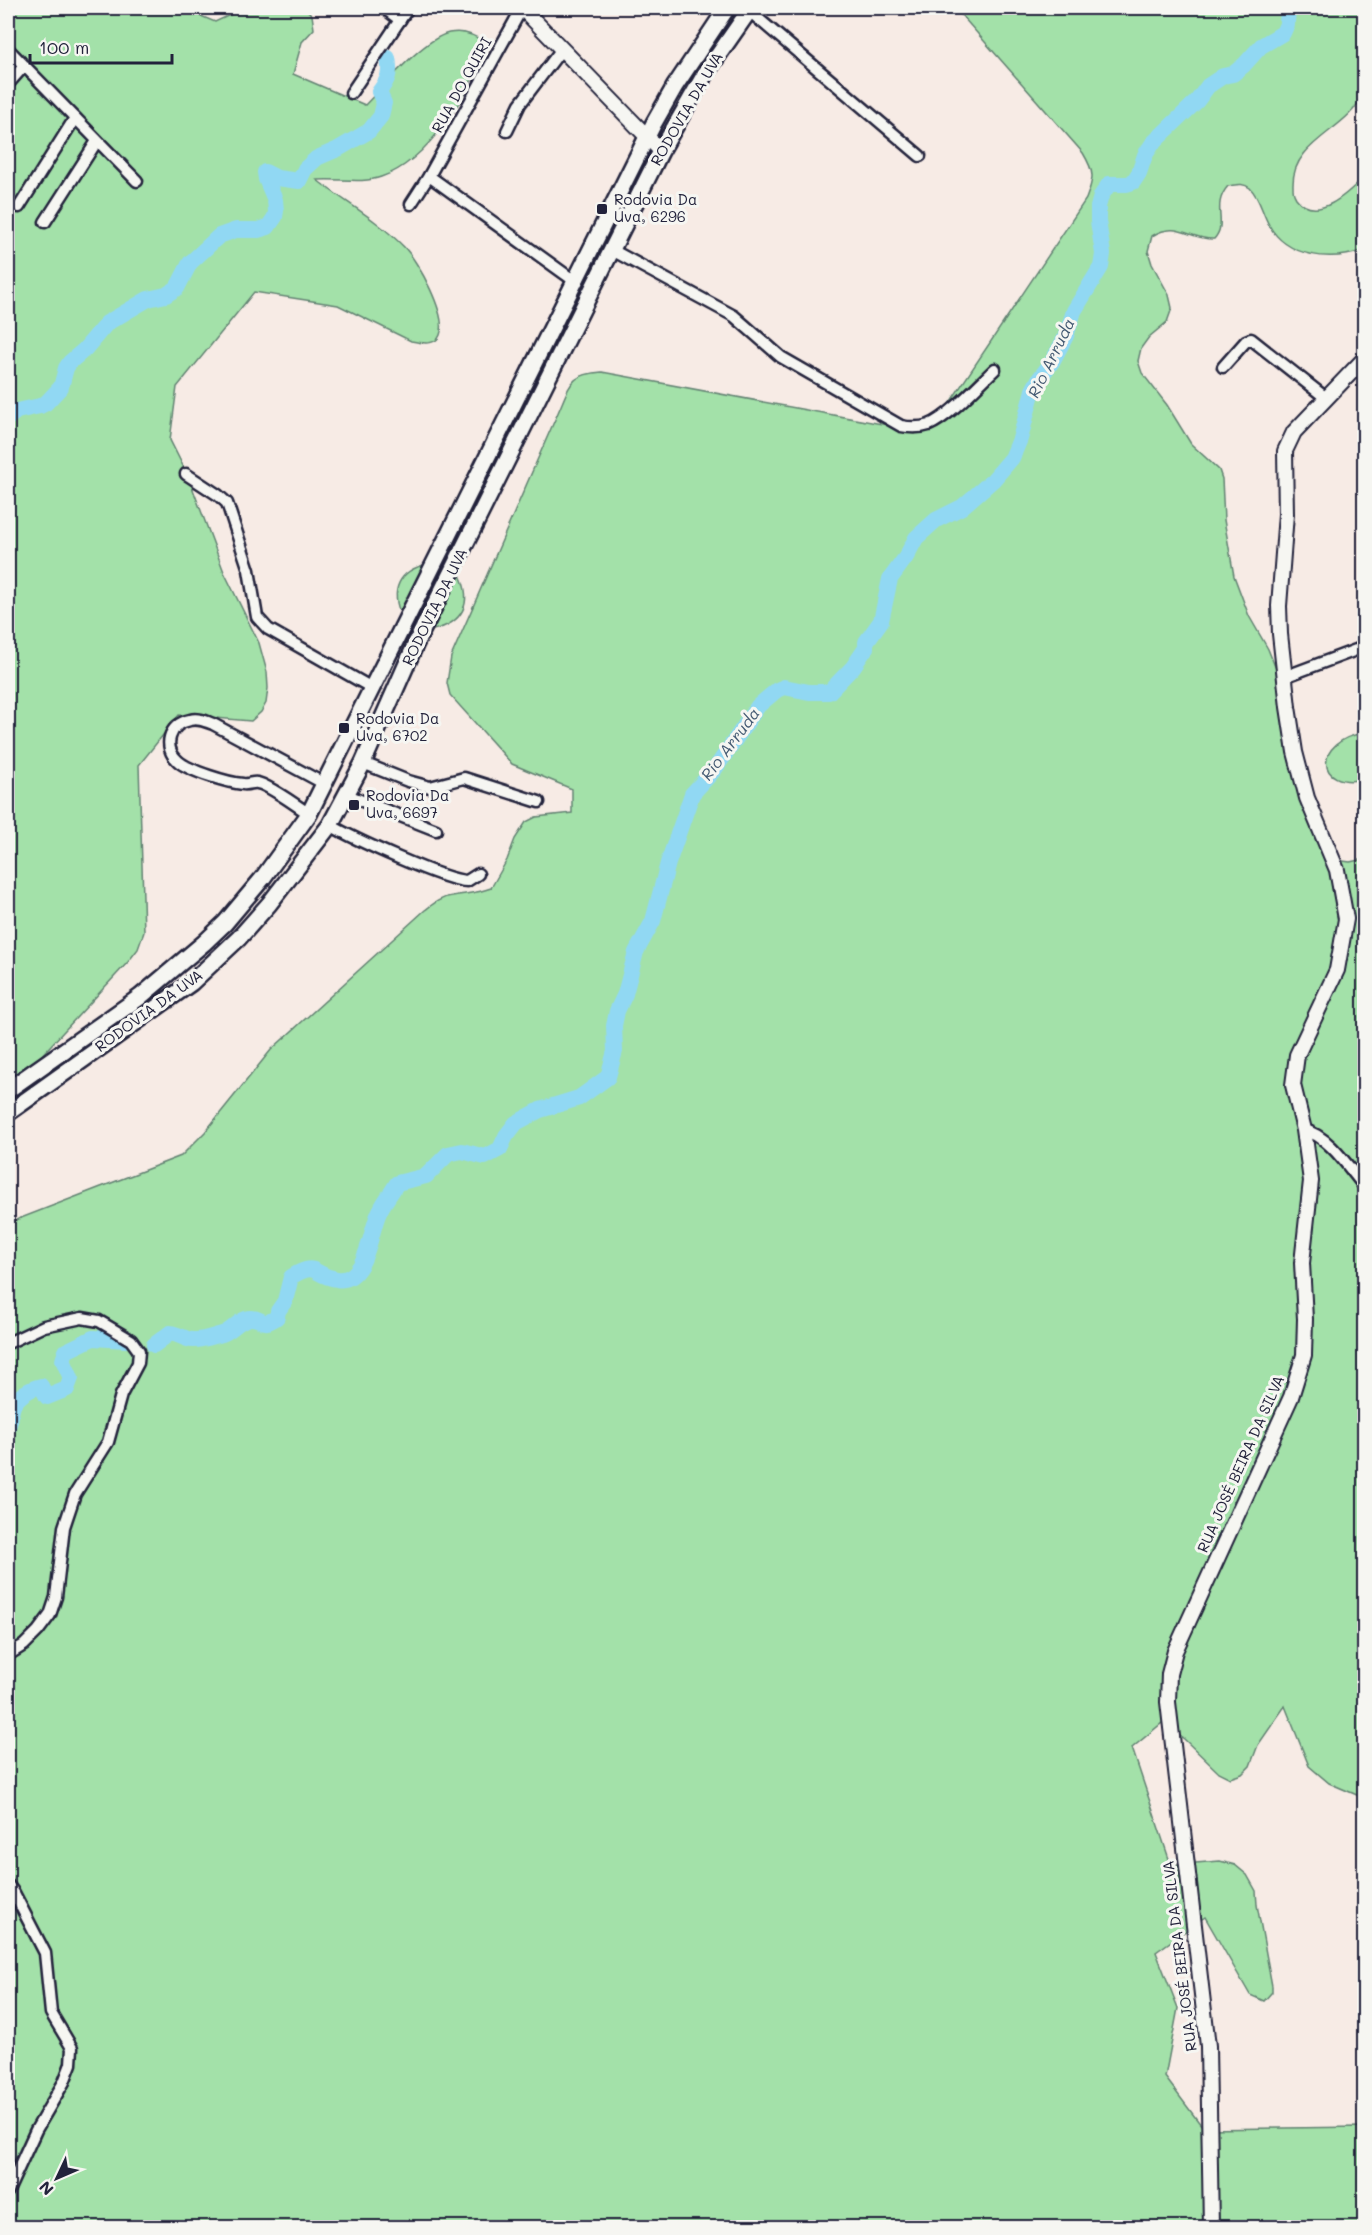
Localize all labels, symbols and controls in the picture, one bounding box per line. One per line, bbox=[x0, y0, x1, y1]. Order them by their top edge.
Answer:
scale bar bbox=[30, 27, 172, 65]
street label: RUA DO QUIRI bbox=[427, 33, 496, 136]
text: 100 m bbox=[39, 35, 89, 59]
street label: RODOVIA DA UVA bbox=[645, 48, 727, 169]
place label: Rodovia Da Uva, 6296 bbox=[614, 189, 697, 226]
marker: Rodovia Da Uva, 6296 bbox=[595, 202, 609, 216]
water label: Rio Arruda bbox=[1022, 315, 1079, 401]
street label: RODOVIA DA UVA bbox=[397, 545, 471, 669]
water label: Rio Arruda bbox=[695, 703, 764, 784]
place label: Rodovia Da Uva, 6702 bbox=[356, 708, 439, 745]
marker: Rodovia Da Uva, 6702 bbox=[337, 721, 351, 735]
place label: Rodovia Da Uva, 6697 bbox=[366, 785, 449, 822]
marker: Rodovia Da Uva, 6697 bbox=[347, 798, 361, 812]
street label: RODOVIA DA UVA bbox=[91, 964, 206, 1056]
street label: RUA JOSÉ BEIRA DA SILVA bbox=[1192, 1372, 1288, 1555]
street label: RUA JOSÉ BEIRA DA SILVA bbox=[1157, 1860, 1201, 2053]
north arrow bbox=[27, 2148, 87, 2208]
text: N bbox=[34, 2177, 58, 2200]

